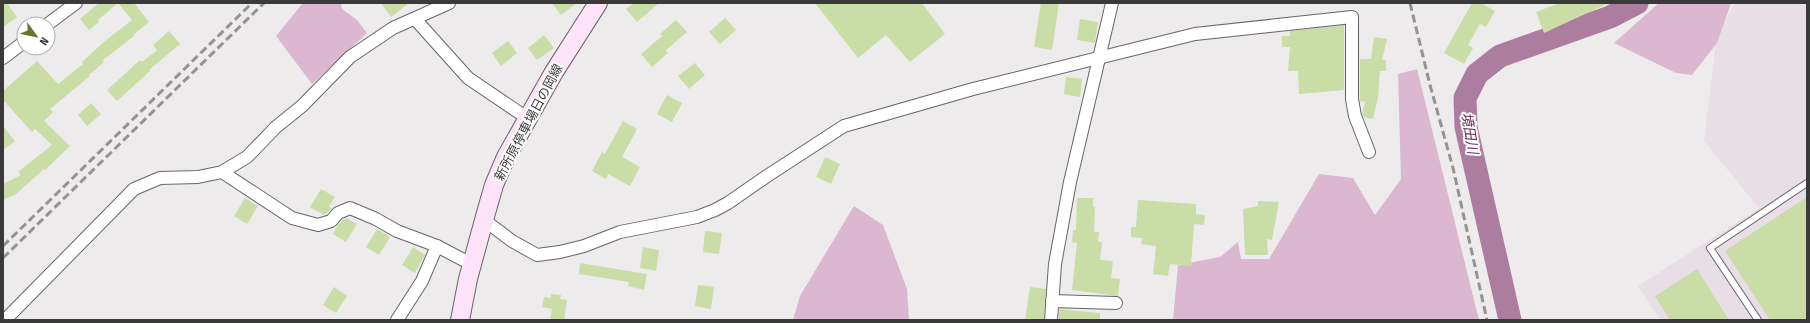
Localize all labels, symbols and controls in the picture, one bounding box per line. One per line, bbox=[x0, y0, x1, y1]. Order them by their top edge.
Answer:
north arrow bbox=[16, 16, 56, 56]
text: N bbox=[37, 35, 51, 47]
street label: 新所原停車場日の岡線 bbox=[491, 61, 566, 183]
water label: 境田川 bbox=[1458, 111, 1481, 157]

